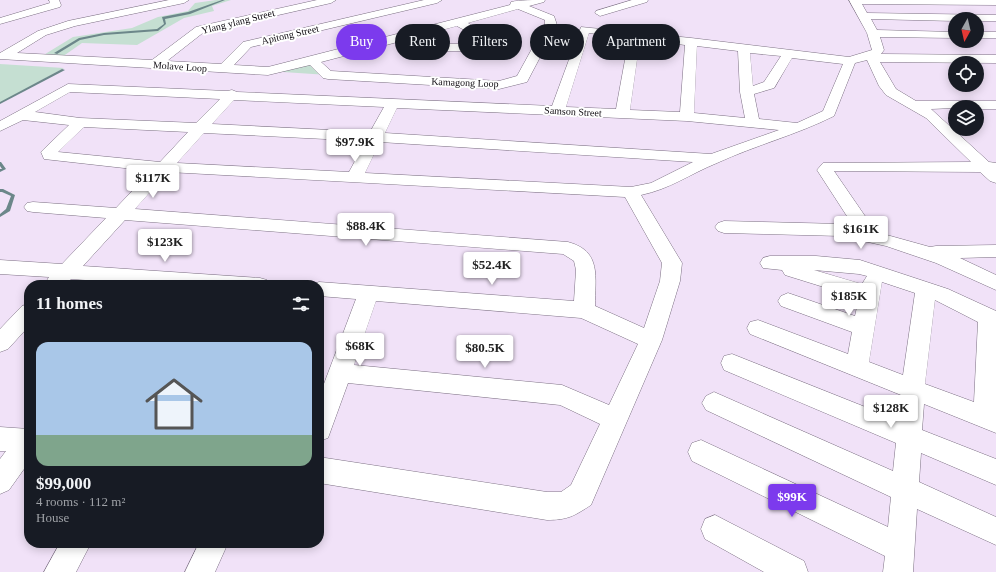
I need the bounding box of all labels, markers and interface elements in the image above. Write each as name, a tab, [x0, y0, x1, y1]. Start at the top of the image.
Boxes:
street label: Ylang ylang Street	[200, 7, 276, 36]
north arrow	[948, 12, 984, 48]
map controls	[948, 12, 984, 136]
street label: Apitong Street	[260, 22, 320, 46]
chip: Buy	[336, 24, 387, 60]
chip: Rent	[395, 24, 450, 60]
chip: Filters	[458, 24, 522, 60]
chip: New	[530, 24, 584, 60]
chip: Apartment	[592, 24, 680, 60]
button: locate	[948, 56, 984, 92]
street label: Molave Loop	[153, 59, 207, 74]
street label: Kamagong Loop	[431, 76, 499, 89]
button: layers	[948, 100, 984, 136]
street label: Samson Street	[544, 105, 602, 119]
pin: $97.9K	[322, 129, 388, 163]
text: $97.9K	[335, 134, 375, 149]
pin: $117K	[125, 165, 181, 199]
text: $117K	[135, 170, 171, 185]
pin: $88.4K	[333, 213, 399, 247]
pin: $161K	[833, 216, 889, 250]
text: $88.4K	[346, 218, 386, 233]
text: $161K	[843, 221, 879, 236]
pin: $123K	[137, 229, 193, 263]
text: $123K	[147, 234, 183, 249]
pin: $52.4K	[459, 252, 525, 286]
text: $52.4K	[472, 257, 512, 272]
pin: $185K	[821, 283, 877, 317]
text: $185K	[831, 288, 867, 303]
icon: filters	[290, 293, 312, 315]
text: 11 homes	[36, 294, 103, 313]
pin: $68K	[336, 333, 384, 367]
pin: $80.5K	[452, 335, 518, 369]
text: $68K	[345, 338, 375, 353]
text: $80.5K	[465, 340, 505, 355]
icon: home	[138, 368, 210, 440]
pin: $128K	[863, 395, 919, 429]
text: $128K	[873, 400, 909, 415]
text: $99,000	[36, 474, 91, 493]
pin: $99K	[768, 484, 816, 518]
text: $99K	[777, 489, 807, 504]
text: 4 rooms · 112 m²	[36, 494, 125, 509]
text: House	[36, 510, 69, 525]

